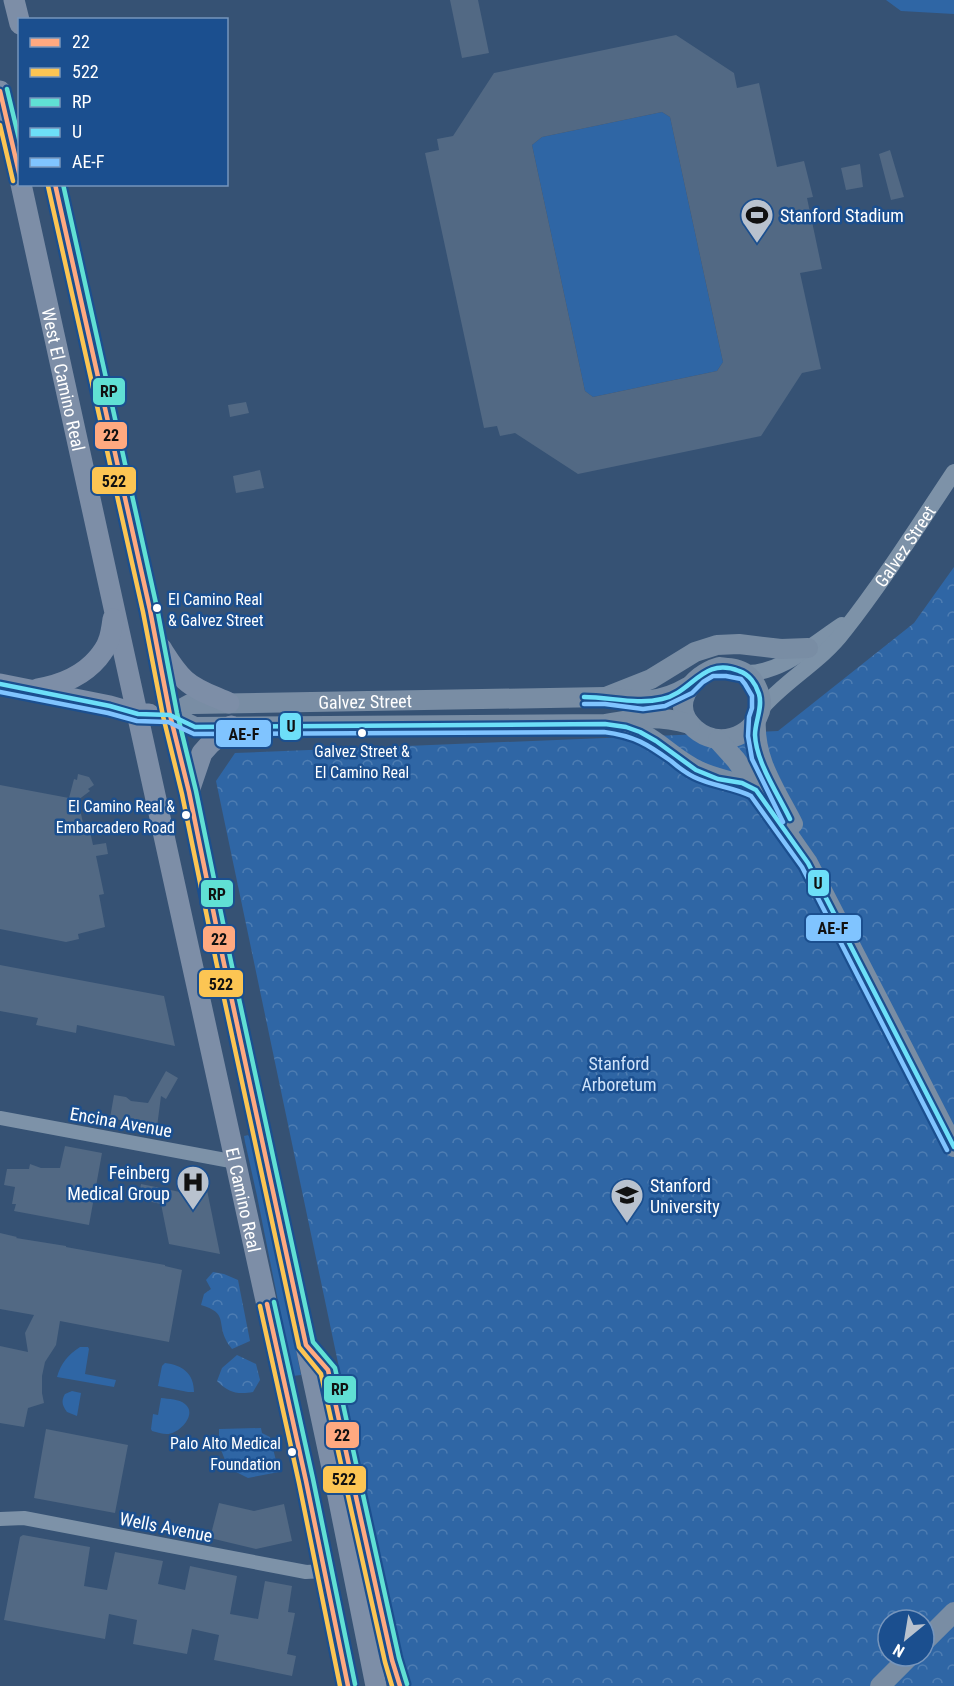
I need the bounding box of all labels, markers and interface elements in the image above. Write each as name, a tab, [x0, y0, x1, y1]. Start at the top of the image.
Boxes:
legend	[18, 18, 228, 186]
text: 22	[72, 31, 90, 52]
text: 522	[72, 61, 99, 82]
text: RP	[72, 91, 92, 112]
text: U	[72, 121, 82, 142]
text: AE-F	[72, 151, 105, 172]
sports icon: Stanford Stadium	[739, 197, 775, 244]
place label: Stanford Stadium	[780, 205, 904, 226]
street label: West El Camino Real	[38, 306, 90, 453]
line badge: RP	[92, 377, 126, 406]
text: RP	[100, 382, 118, 401]
line badge: 22	[94, 421, 128, 450]
text: 22	[103, 426, 119, 445]
line badge: 522	[91, 466, 137, 495]
text: 522	[102, 472, 126, 491]
street label: Galvez Street	[870, 501, 939, 591]
place label: El Camino Real & Galvez Street	[168, 590, 264, 630]
marker: El Camino Real & Galvez Street	[151, 602, 163, 614]
street label: Galvez Street	[318, 690, 412, 712]
line badge: U	[279, 712, 302, 741]
text: U	[286, 717, 296, 736]
line badge: AE-F	[215, 719, 272, 748]
text: AE-F	[229, 725, 260, 744]
marker: Galvez Street & El Camino Real	[356, 727, 368, 739]
place label: Galvez Street & El Camino Real	[314, 742, 410, 782]
place label: El Camino Real & Embarcadero Road	[56, 797, 175, 837]
marker: El Camino Real & Embarcadero Road	[180, 809, 192, 821]
line badge: U	[807, 869, 830, 897]
text: U	[813, 874, 823, 893]
line badge: RP	[200, 879, 234, 908]
text: RP	[208, 885, 226, 904]
line badge: AE-F	[805, 914, 862, 942]
text: AE-F	[818, 919, 849, 938]
line badge: 22	[202, 925, 236, 953]
text: 22	[211, 930, 227, 949]
line badge: 522	[198, 969, 244, 998]
text: 522	[209, 975, 233, 994]
park label: Stanford Arboretum	[581, 1053, 657, 1095]
street label: Encina Avenue	[68, 1103, 174, 1141]
street label: El Camino Real	[222, 1146, 266, 1254]
place label: Feinberg Medical Group	[67, 1162, 170, 1204]
hospital icon: Feinberg Medical Group	[175, 1164, 211, 1211]
place label: Stanford University	[650, 1175, 720, 1217]
school or university icon: Stanford University	[609, 1177, 645, 1224]
line badge: RP	[323, 1375, 357, 1404]
text: RP	[331, 1380, 349, 1399]
line badge: 22	[325, 1421, 360, 1449]
text: 22	[334, 1426, 350, 1445]
place label: Palo Alto Medical Foundation	[170, 1434, 281, 1474]
marker: Palo Alto Medical Foundation	[286, 1446, 298, 1458]
line badge: 522	[322, 1465, 367, 1494]
text: 522	[332, 1470, 356, 1489]
street label: Wells Avenue	[118, 1508, 214, 1546]
north arrow	[876, 1608, 936, 1668]
text: N	[890, 1640, 908, 1661]

